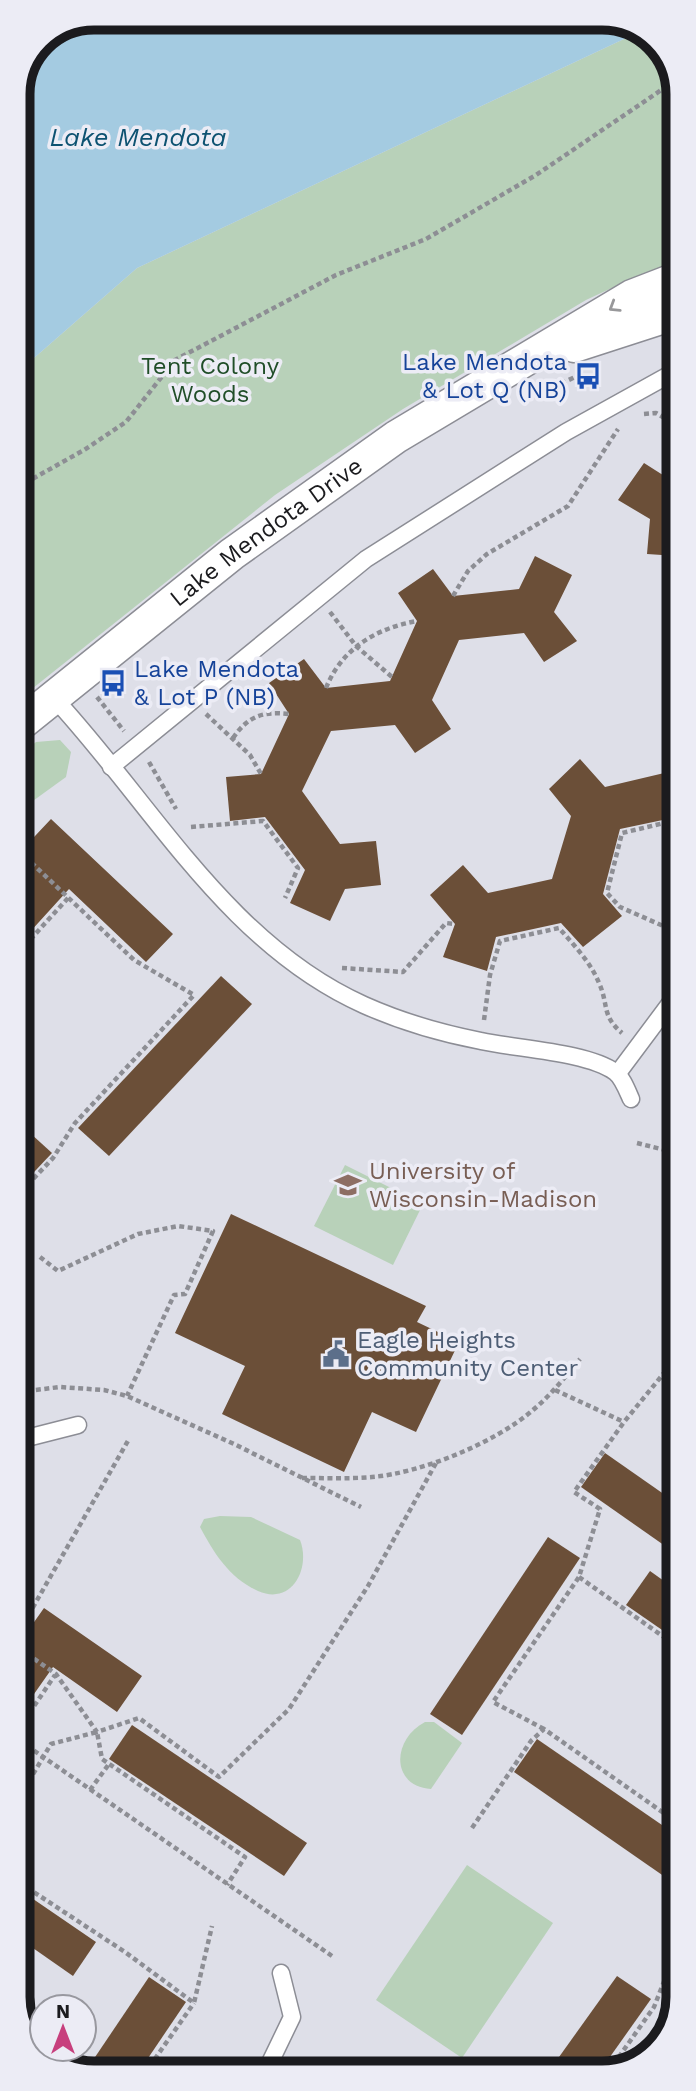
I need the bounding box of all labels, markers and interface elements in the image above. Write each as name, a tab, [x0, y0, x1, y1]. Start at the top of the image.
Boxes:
water label: Lake Mendota	[49, 122, 227, 152]
one-way arrow	[609, 299, 622, 312]
place label: Lake Mendota & Lot Q (NB)	[402, 348, 567, 404]
park label: Tent Colony Woods	[141, 352, 280, 408]
bus stop icon: Lake Mendota & Lot Q (NB)	[573, 361, 603, 391]
street label: Lake Mendota Drive	[164, 452, 368, 612]
place label: Lake Mendota & Lot P (NB)	[134, 655, 299, 711]
bus stop icon: Lake Mendota & Lot P (NB)	[98, 668, 128, 698]
place label: University of Wisconsin-Madison	[369, 1157, 597, 1213]
school or university icon: University of Wisconsin-Madison	[333, 1170, 363, 1200]
place label: Eagle Heights Community Center	[357, 1326, 579, 1382]
public building icon: Eagle Heights Community Center	[321, 1339, 351, 1369]
north arrow	[28, 1993, 98, 2063]
text: N	[56, 2000, 70, 2023]

